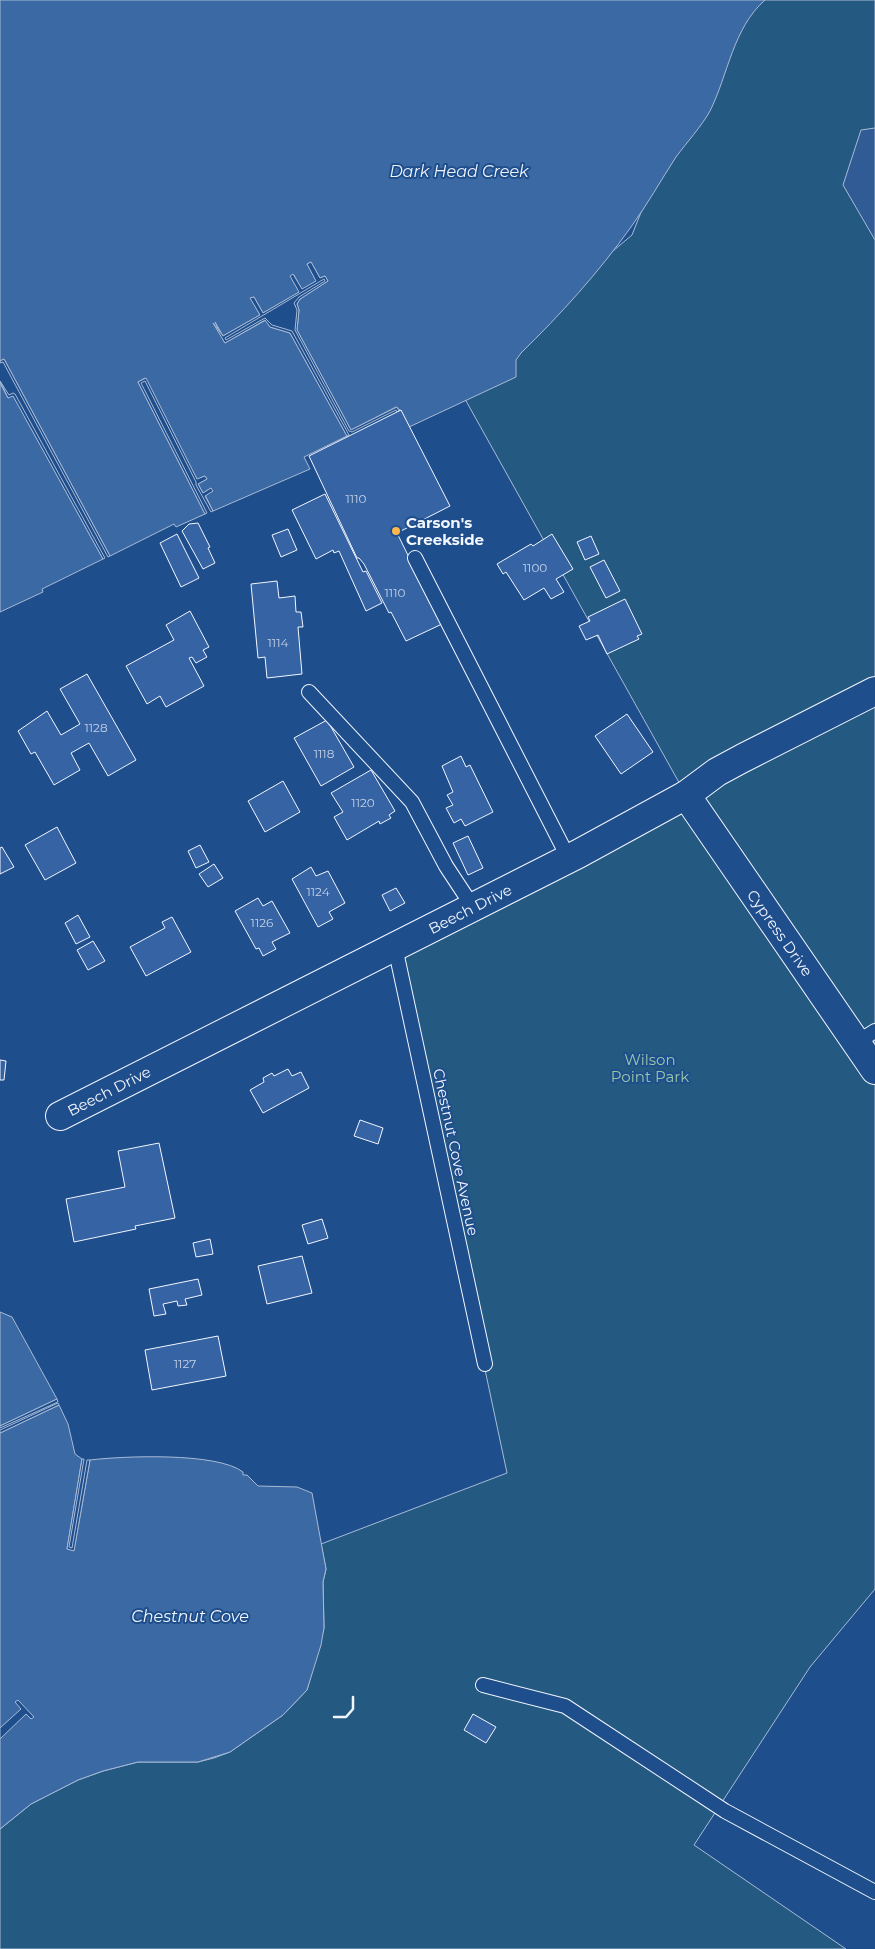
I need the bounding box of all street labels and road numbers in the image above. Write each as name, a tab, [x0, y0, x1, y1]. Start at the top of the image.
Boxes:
street label: Beech Drive	[425, 880, 515, 938]
street label: Cypress Drive	[743, 886, 817, 980]
street label: Beech Drive	[64, 1062, 154, 1120]
street label: Chestnut Cove Avenue	[429, 1067, 483, 1237]

